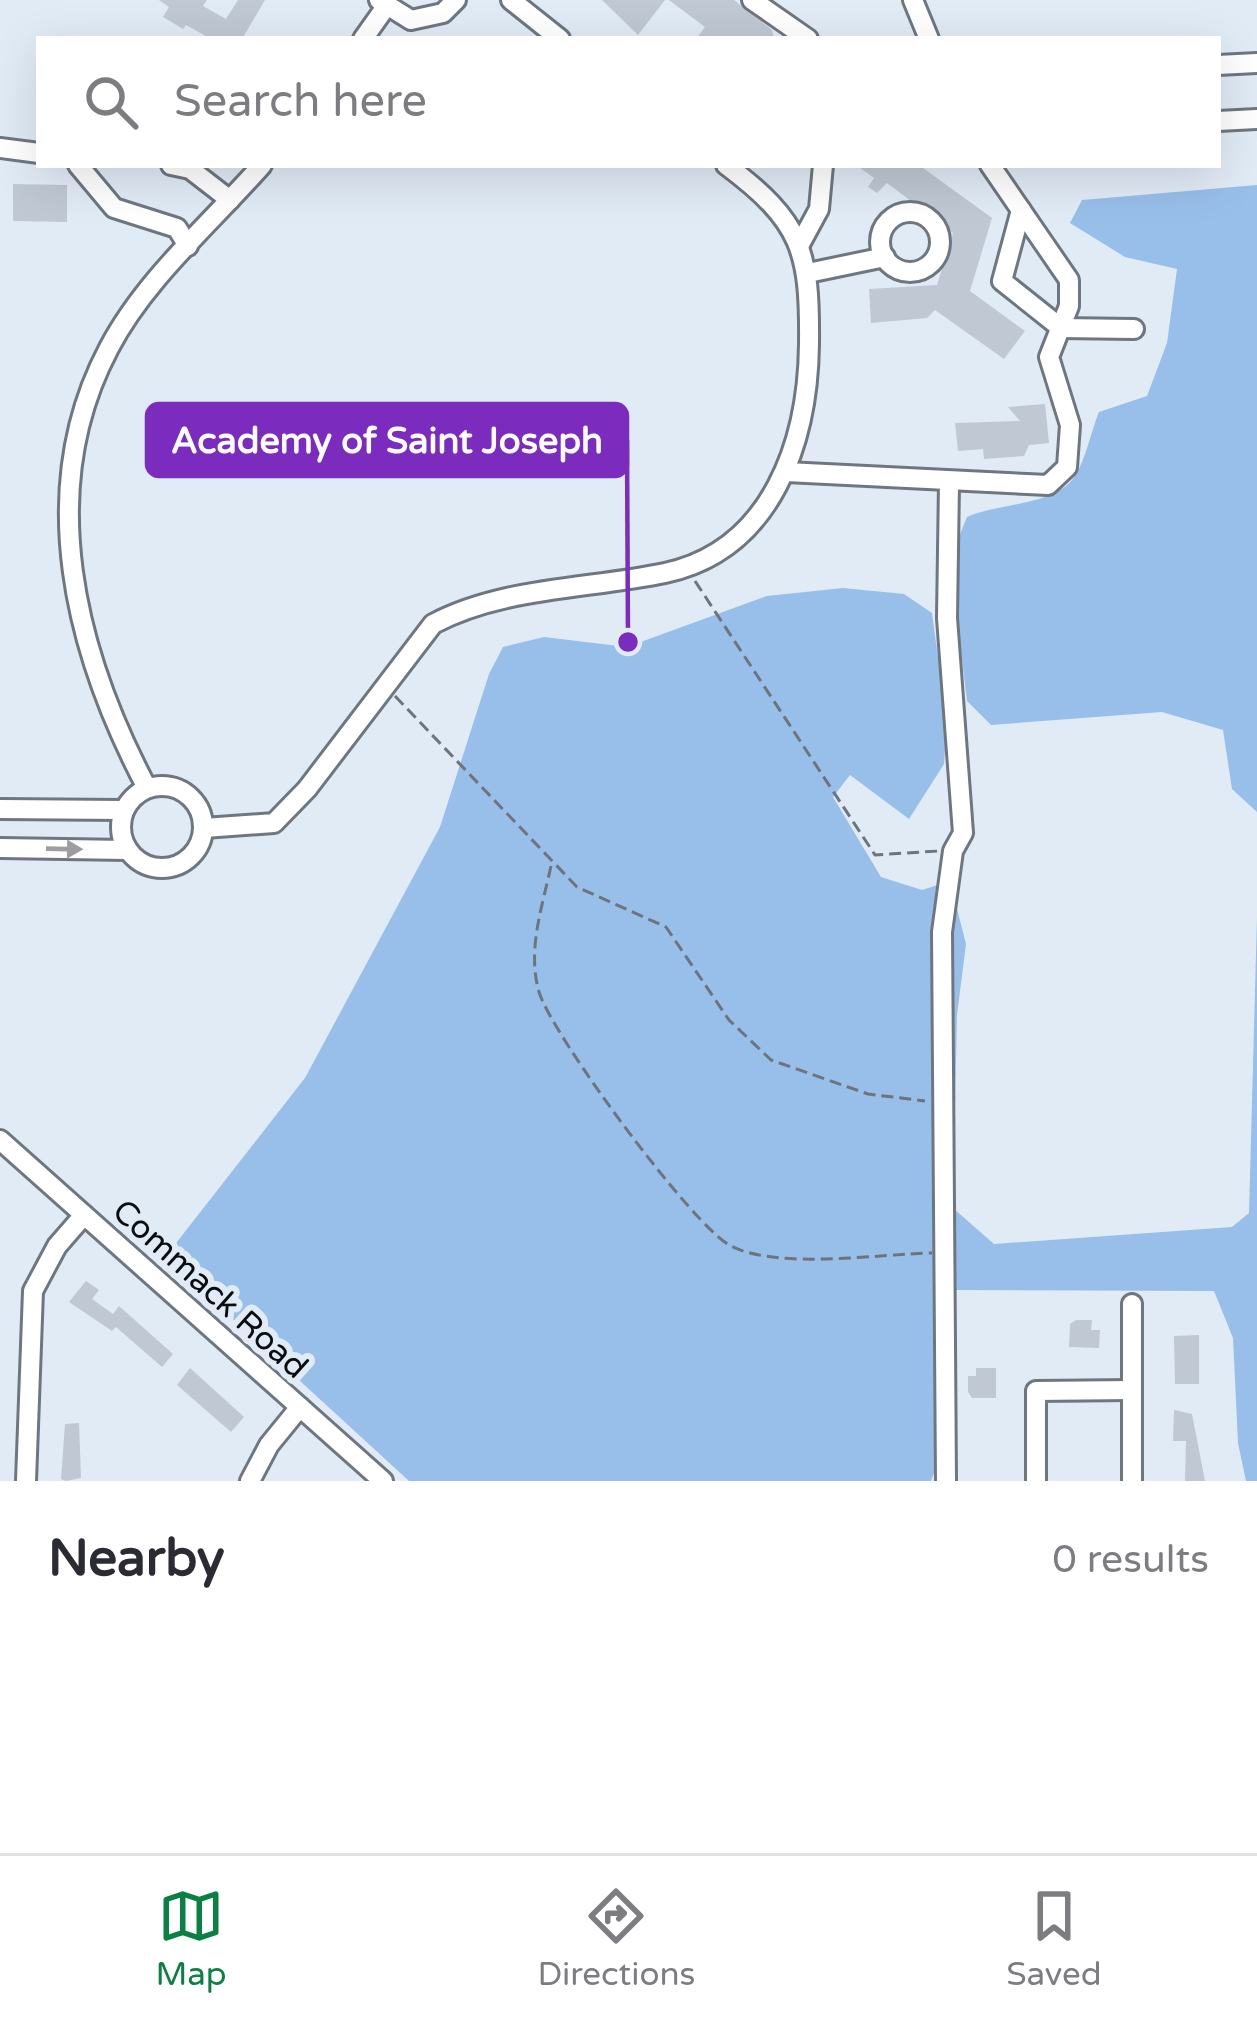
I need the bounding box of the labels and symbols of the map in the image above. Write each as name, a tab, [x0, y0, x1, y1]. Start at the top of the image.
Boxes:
callout: Academy of Saint Joseph	[147, 404, 627, 476]
text: Academy of Saint Joseph	[171, 420, 603, 463]
one-way arrow	[46, 839, 84, 859]
street label: Commack Road	[105, 1191, 315, 1387]

